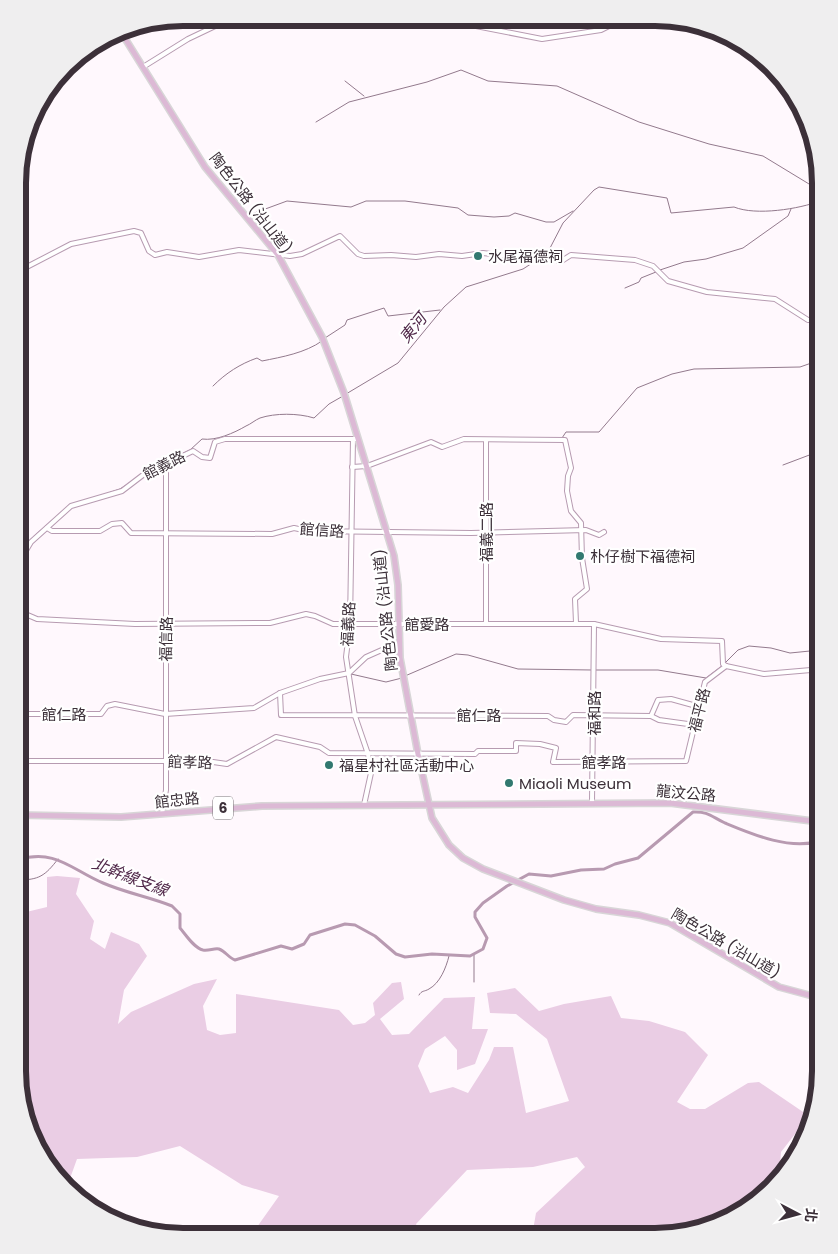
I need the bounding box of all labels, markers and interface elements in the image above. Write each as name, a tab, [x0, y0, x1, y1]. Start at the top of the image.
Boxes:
street label: 陶色公路 (沿山道)	[205, 148, 297, 258]
place label: 水尾福德祠	[488, 246, 563, 267]
marker: 水尾福德祠	[472, 250, 484, 262]
water label: 東河	[394, 306, 434, 348]
street label: 館義路	[139, 445, 189, 485]
street label: 福義二路	[476, 502, 497, 562]
street label: 館信路	[299, 518, 345, 542]
place label: 朴仔樹下福德祠	[590, 546, 695, 567]
street label: 陶色公路 (沿山道)	[368, 548, 402, 672]
marker: 朴仔樹下福德祠	[574, 550, 586, 562]
street label: 福義路	[336, 601, 360, 647]
street label: 館愛路	[404, 614, 450, 635]
street label: 福信路	[155, 616, 177, 662]
street label: 福平路	[683, 686, 715, 734]
street label: 福和路	[584, 690, 605, 736]
street label: 館仁路	[41, 704, 87, 725]
street label: 館仁路	[456, 705, 502, 726]
street label: 館孝路	[167, 751, 213, 773]
street label: 館孝路	[581, 752, 627, 773]
place label: 福星村社區活動中心	[339, 755, 474, 776]
marker: 福星村社區活動中心	[323, 759, 335, 771]
place label: Miaoli Museum	[519, 773, 631, 794]
marker: Miaoli Museum	[503, 777, 515, 789]
street label: 龍汶公路	[655, 780, 717, 806]
street label: 館忠路	[154, 787, 200, 813]
road number: 6	[213, 796, 233, 820]
water label: 北幹線支線	[89, 852, 173, 903]
street label: 陶色公路 (沿山道)	[668, 903, 784, 983]
north arrow	[773, 1189, 823, 1239]
text: 北	[800, 1207, 822, 1223]

